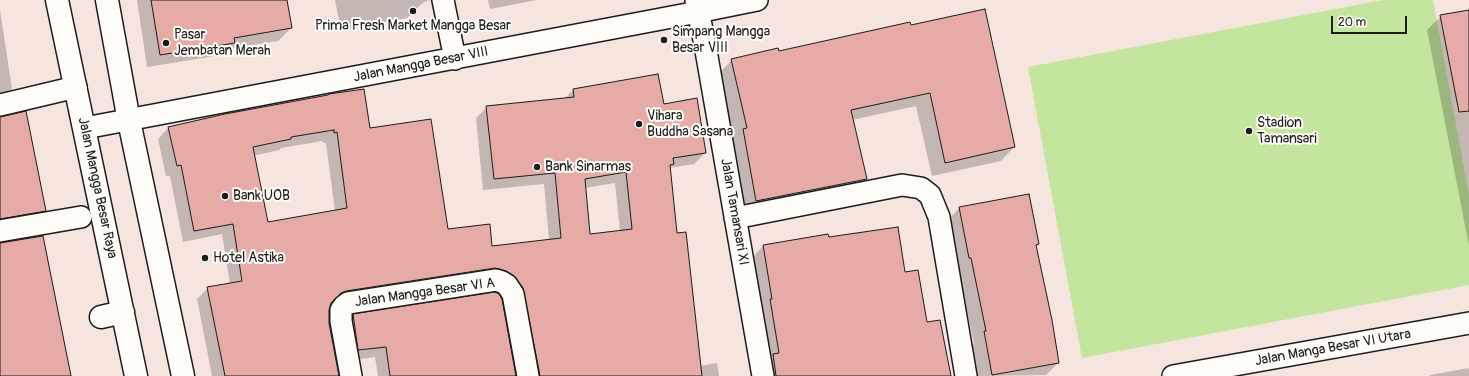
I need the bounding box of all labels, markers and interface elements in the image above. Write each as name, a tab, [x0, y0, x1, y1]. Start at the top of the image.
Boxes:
marker: Prima Fresh Market Mangga Besar	[408, 6, 418, 16]
scale bar	[1333, 8, 1409, 34]
text: 20 m	[1338, 15, 1366, 30]
place label: Prima Fresh Market Mangga Besar	[315, 18, 511, 34]
place label: Simpang Mangga Besar VIII	[672, 24, 770, 56]
place label: Pasar Jembatan Merah	[174, 27, 271, 60]
marker: Simpang Mangga Besar VIII	[659, 35, 669, 45]
marker: Pasar Jembatan Merah	[161, 38, 171, 48]
street label: Jalan Mangga Besar VIII	[352, 44, 490, 86]
place label: Vihara Buddha Sasana	[647, 108, 733, 140]
place label: Stadion Tamansari	[1257, 115, 1317, 148]
street label: Jalan Mangga Besar Raya	[74, 116, 120, 260]
marker: Vihara Buddha Sasana	[634, 119, 644, 129]
marker: Stadion Tamansari	[1244, 126, 1254, 136]
street label: Jalan Tamansari XI	[716, 157, 752, 267]
place label: Bank Sinarmas	[545, 159, 631, 175]
marker: Bank Sinarmas	[532, 162, 542, 172]
place label: Bank UOB	[233, 188, 290, 204]
marker: Bank UOB	[220, 191, 230, 201]
place label: Hotel Astika	[213, 250, 284, 266]
marker: Hotel Astika	[200, 253, 210, 263]
street label: Jalan Mangga Besar VI A	[354, 275, 496, 311]
street label: Jalan Manga Besar VI Utara	[1254, 326, 1412, 370]

